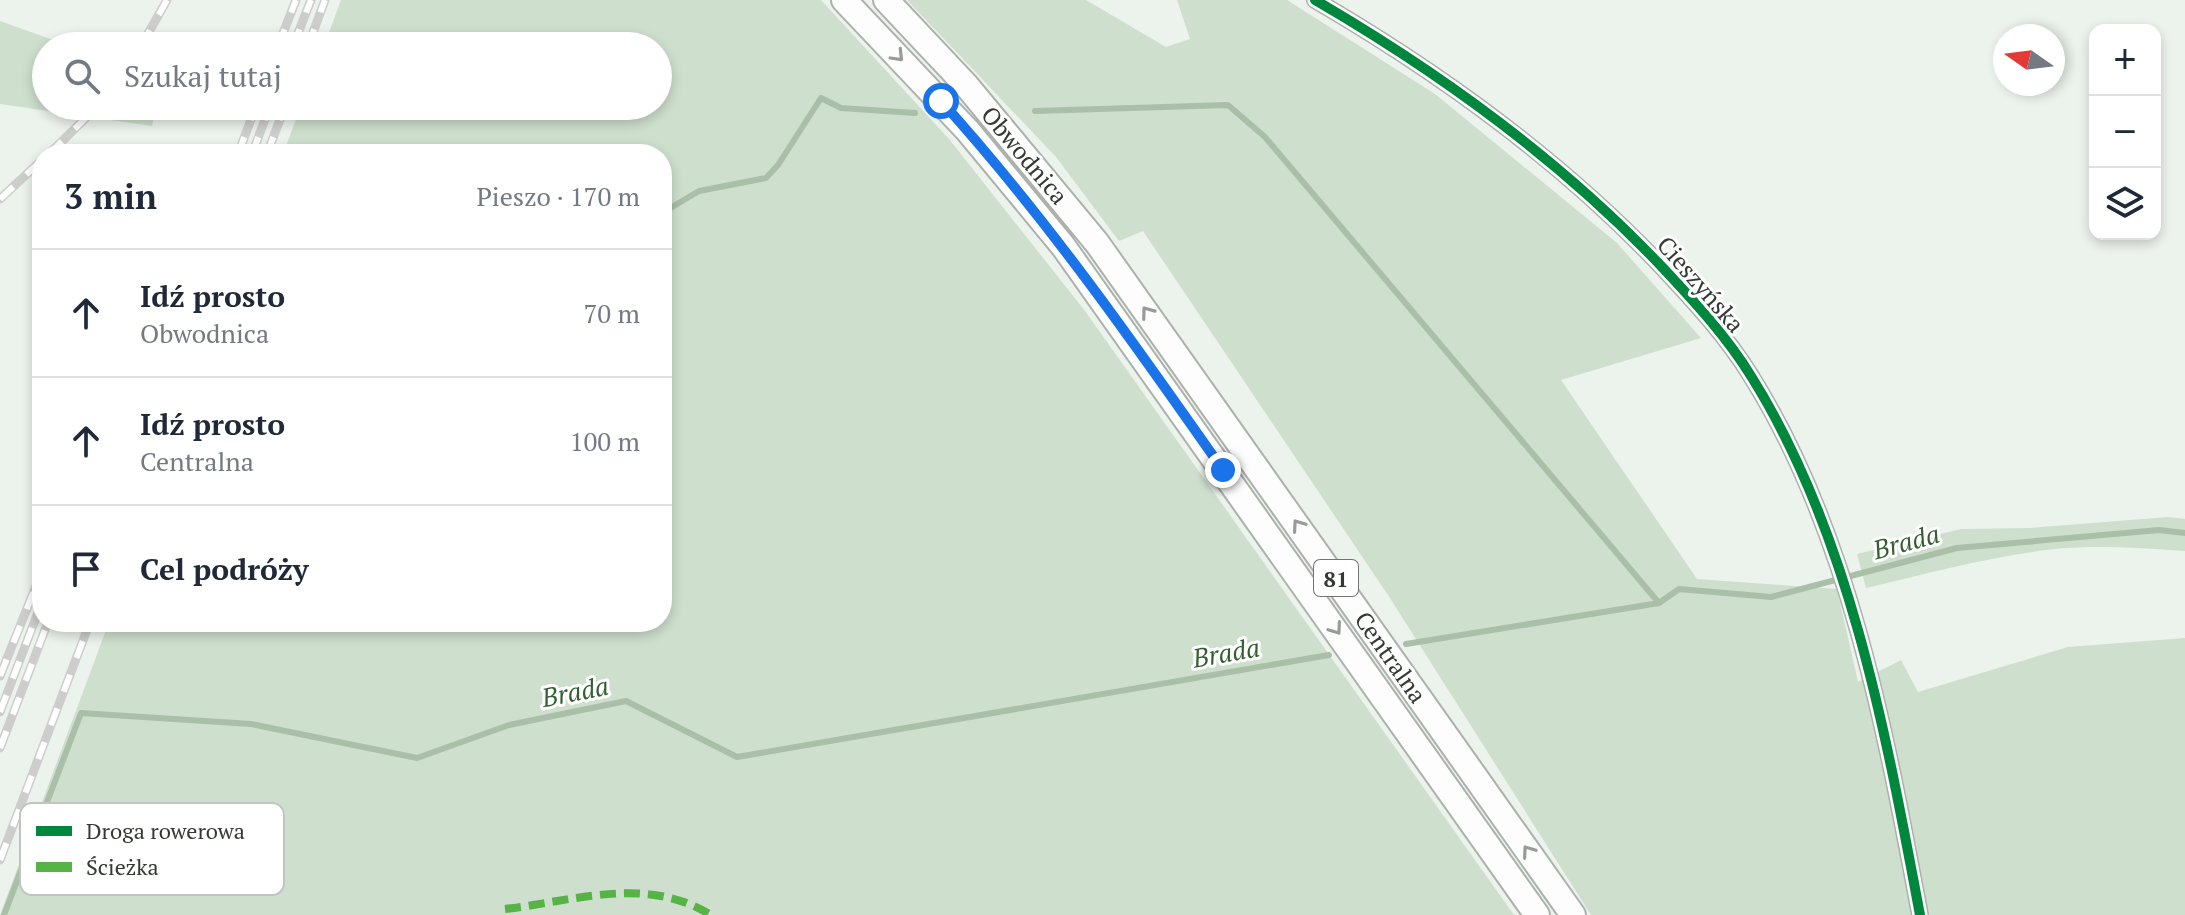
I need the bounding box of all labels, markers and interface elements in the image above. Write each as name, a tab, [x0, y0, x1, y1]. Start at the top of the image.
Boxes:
north arrow	[1993, 24, 2065, 96]
map controls	[2089, 24, 2161, 240]
button: +	[2089, 24, 2161, 96]
search box	[32, 32, 672, 120]
one-way arrow	[889, 47, 904, 61]
icon: search	[60, 54, 104, 98]
text: Szukaj tutaj	[124, 56, 282, 96]
route start	[923, 83, 959, 119]
button: −	[2089, 96, 2161, 168]
street label: Obwodnica	[974, 99, 1076, 211]
button: layers	[2089, 168, 2161, 240]
text: 3 min	[64, 174, 157, 219]
text: Pieszo · 170 m	[476, 179, 640, 213]
street label: Cieszyńska	[1650, 229, 1752, 339]
text: Idź prosto	[140, 276, 285, 316]
icon: ahead	[64, 291, 108, 335]
text: 70 m	[584, 296, 640, 330]
one-way arrow	[1142, 307, 1157, 321]
text: Obwodnica	[140, 316, 269, 350]
text: Idź prosto	[140, 404, 285, 444]
icon: ahead	[64, 419, 108, 463]
text: 100 m	[570, 424, 640, 458]
text: Centralna	[140, 444, 254, 478]
route end	[1205, 452, 1241, 488]
water label: Brada	[1868, 516, 1943, 566]
one-way arrow	[1293, 519, 1308, 533]
icon: arrive	[64, 547, 108, 591]
text: Cel podróży	[140, 549, 309, 589]
road number: 81	[1314, 560, 1358, 596]
street label: Centralna	[1348, 605, 1434, 709]
one-way arrow	[1326, 620, 1340, 635]
water label: Brada	[1189, 629, 1262, 675]
water label: Brada	[538, 668, 611, 714]
legend	[20, 803, 284, 895]
text: Droga rowerowa	[86, 816, 245, 845]
one-way arrow	[1523, 846, 1538, 860]
text: Ścieżka	[86, 852, 159, 881]

